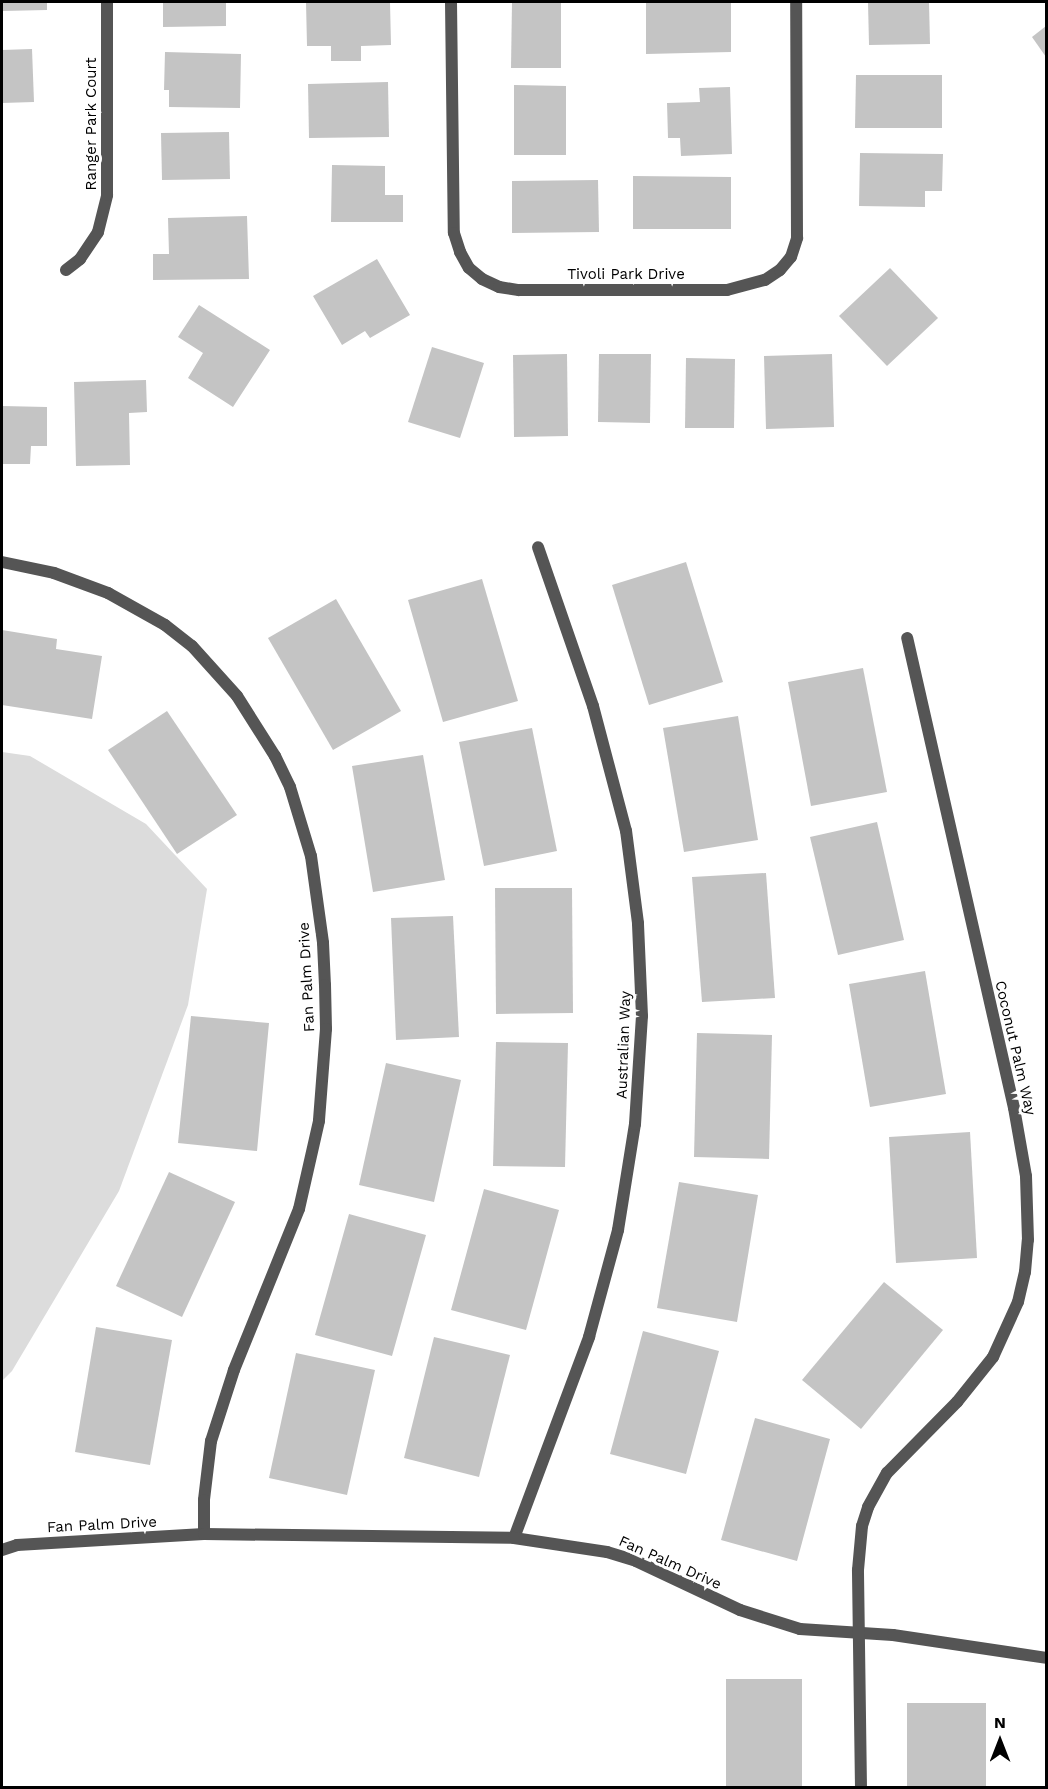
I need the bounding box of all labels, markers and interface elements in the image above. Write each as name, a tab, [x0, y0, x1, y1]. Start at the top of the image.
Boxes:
street label: Ranger Park Court	[83, 57, 101, 191]
street label: Tivoli Park Drive	[567, 266, 685, 284]
street label: Fan Palm Drive	[295, 921, 319, 1033]
street label: Coconut Palm Way	[991, 979, 1039, 1117]
street label: Australian Way	[613, 990, 635, 1100]
street label: Fan Palm Drive	[46, 1513, 158, 1537]
street label: Fan Palm Drive	[616, 1532, 724, 1594]
north arrow	[970, 1711, 1030, 1771]
text: N	[994, 1713, 1006, 1732]

